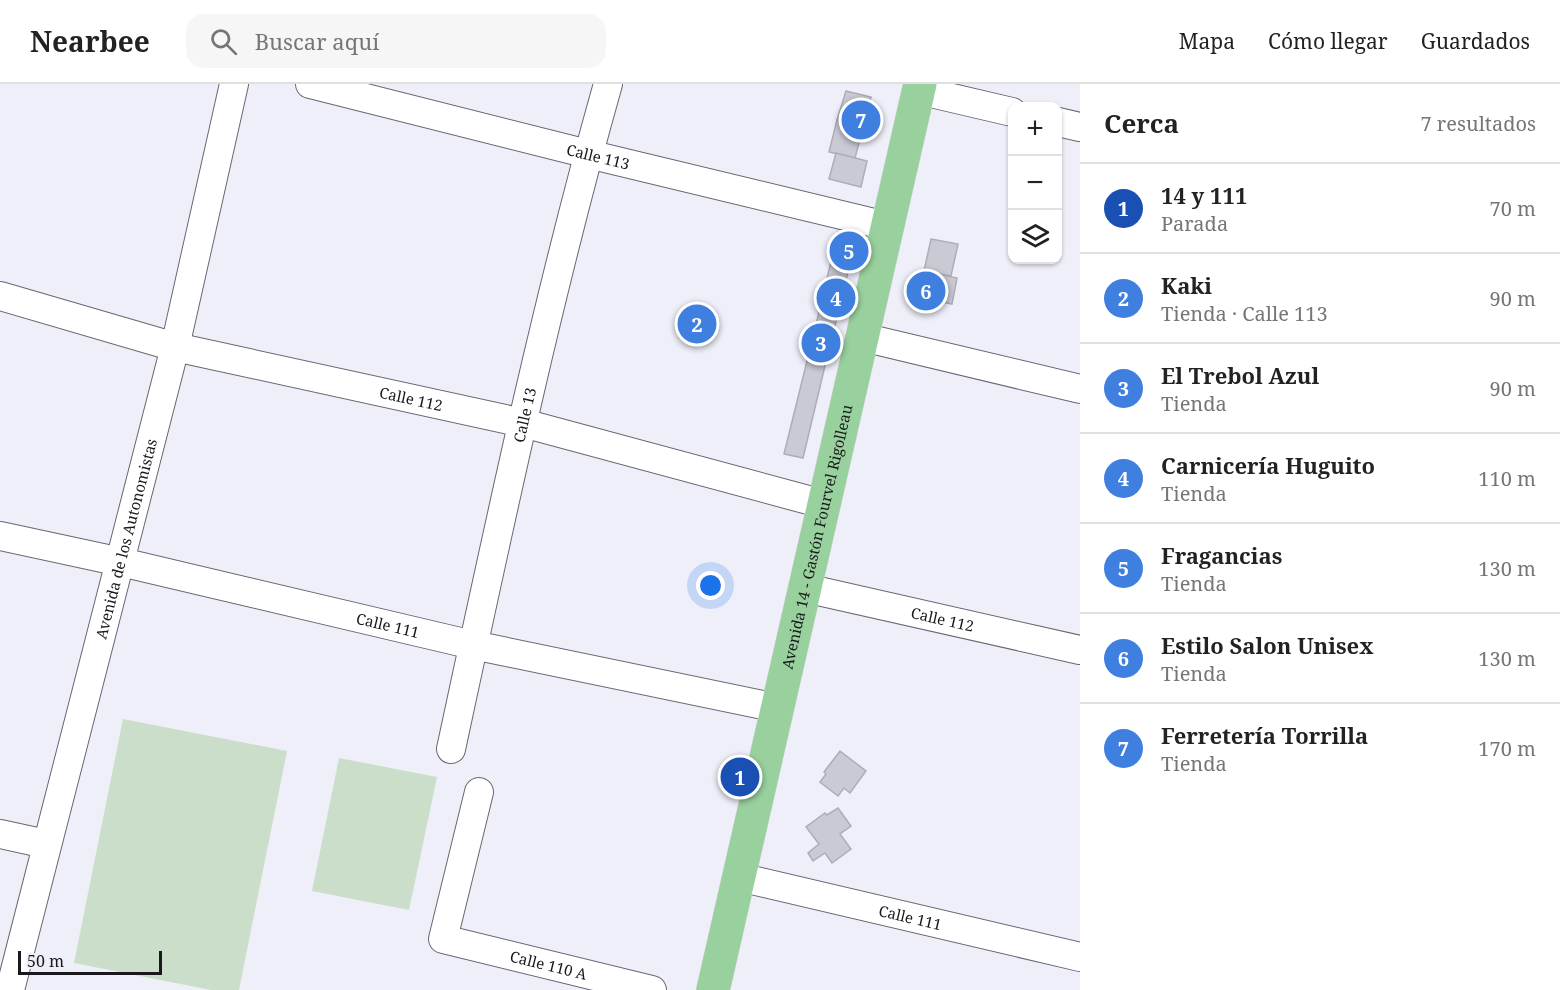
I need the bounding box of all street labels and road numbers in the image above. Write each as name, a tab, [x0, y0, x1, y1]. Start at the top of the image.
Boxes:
street label: Calle 113	[564, 139, 632, 174]
street label: Calle 112	[378, 382, 445, 415]
street label: Calle 13	[508, 386, 540, 444]
street label: Avenida 14 - Gastón Fourvel Rigolleau	[777, 402, 857, 671]
street label: Avenida de los Autonomistas	[91, 436, 161, 641]
street label: Calle 112	[909, 602, 976, 636]
street label: Calle 111	[354, 608, 421, 642]
street label: Calle 111	[877, 900, 944, 934]
street label: Calle 110 A	[508, 946, 590, 984]

